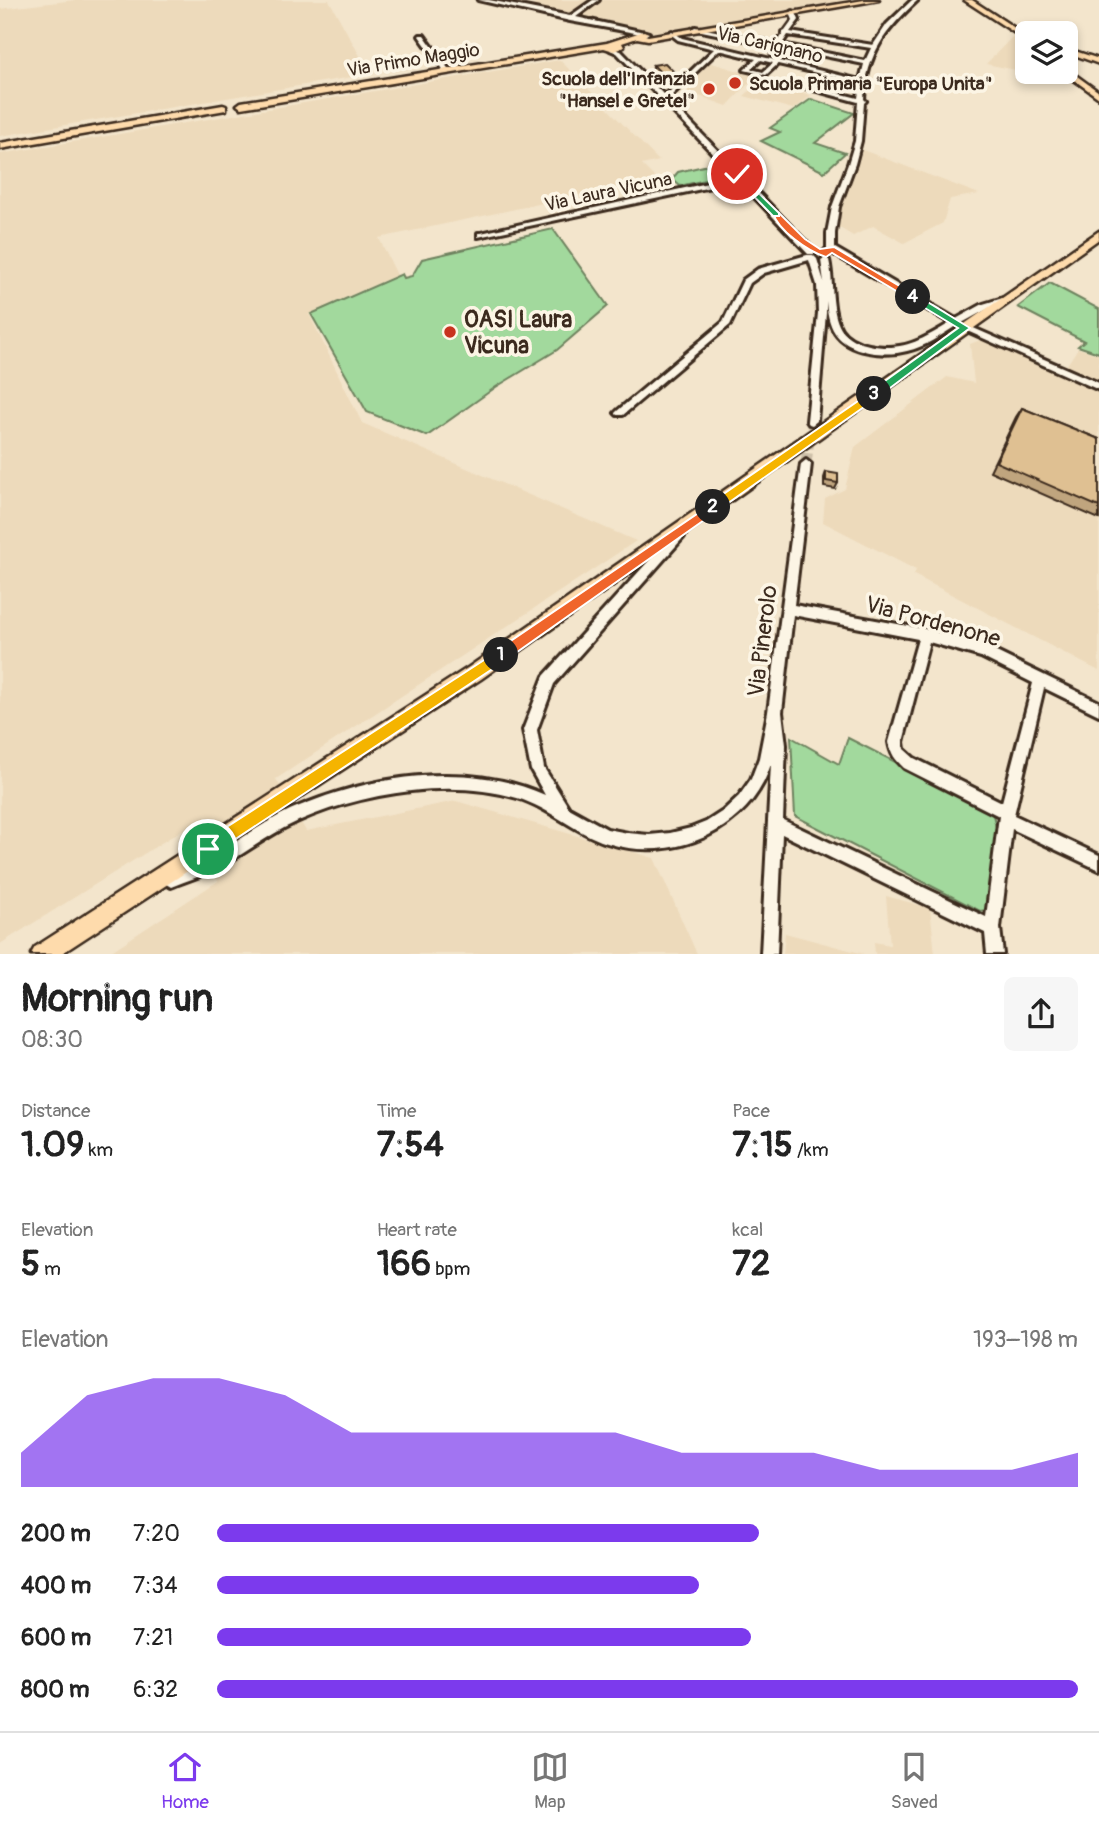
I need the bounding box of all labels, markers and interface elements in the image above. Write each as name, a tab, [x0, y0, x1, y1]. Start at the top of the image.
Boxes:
street label: Via Carignano	[714, 21, 825, 69]
map controls	[1015, 21, 1078, 84]
button: layers	[1015, 21, 1078, 84]
street label: Via Primo Maggio	[345, 38, 481, 82]
place label: Scuola dell'Infanzia "Hansel e Gretel"	[541, 67, 695, 113]
place label: Scuola Primaria "Europa Unita"	[749, 72, 992, 96]
marker: Scuola Primaria "Europa Unita"	[727, 75, 743, 91]
marker: Scuola dell'Infanzia "Hansel e Gretel"	[701, 81, 717, 97]
pin	[707, 144, 767, 204]
icon: check	[718, 155, 756, 193]
street label: Via Laura Vicuna	[542, 167, 674, 217]
pin: 4	[895, 280, 930, 314]
text: 4	[907, 284, 918, 308]
place label: OASI Laura Vicuna	[464, 305, 572, 360]
marker: OASI Laura Vicuna	[442, 324, 458, 340]
pin: 3	[856, 376, 892, 412]
text: 3	[868, 381, 879, 405]
pin: 2	[696, 490, 730, 524]
text: 2	[707, 494, 718, 518]
street label: Via Pinerolo	[741, 584, 784, 699]
street label: Via Pordenone	[862, 590, 1004, 654]
pin: 1	[484, 638, 518, 672]
text: 1	[497, 642, 504, 666]
pin	[178, 819, 238, 879]
icon: arrive	[189, 830, 227, 868]
text: Morning run	[21, 975, 213, 1023]
button: share	[1004, 977, 1078, 1051]
text: 08:30	[21, 1025, 83, 1054]
text: Distance	[21, 1099, 90, 1123]
text: Time	[377, 1099, 416, 1123]
text: Pace	[732, 1099, 770, 1123]
text: 1.09	[21, 1123, 84, 1167]
text: 7:54	[377, 1123, 444, 1167]
text: 7:15	[732, 1123, 793, 1167]
text: km	[84, 1138, 113, 1162]
text: /km	[793, 1138, 829, 1162]
text: Elevation	[21, 1218, 93, 1242]
text: Heart rate	[377, 1218, 457, 1242]
text: kcal	[732, 1218, 763, 1242]
text: 5	[21, 1242, 40, 1286]
text: 166	[377, 1242, 431, 1286]
text: 72	[732, 1242, 770, 1286]
text: m	[40, 1257, 61, 1281]
text: bpm	[431, 1257, 470, 1281]
text: Elevation	[21, 1325, 109, 1354]
text: 193–198 m	[973, 1325, 1078, 1354]
text: 200 m	[21, 1519, 91, 1548]
text: 7:20	[133, 1519, 180, 1548]
text: 400 m	[21, 1571, 91, 1600]
text: 7:34	[133, 1571, 177, 1600]
text: 600 m	[21, 1623, 91, 1652]
text: 7:21	[133, 1623, 173, 1652]
text: 800 m	[21, 1675, 89, 1704]
text: 6:32	[133, 1675, 178, 1704]
tab: Home	[161, 1748, 209, 1814]
tab: Map	[531, 1748, 569, 1814]
tab: Saved	[891, 1748, 938, 1814]

